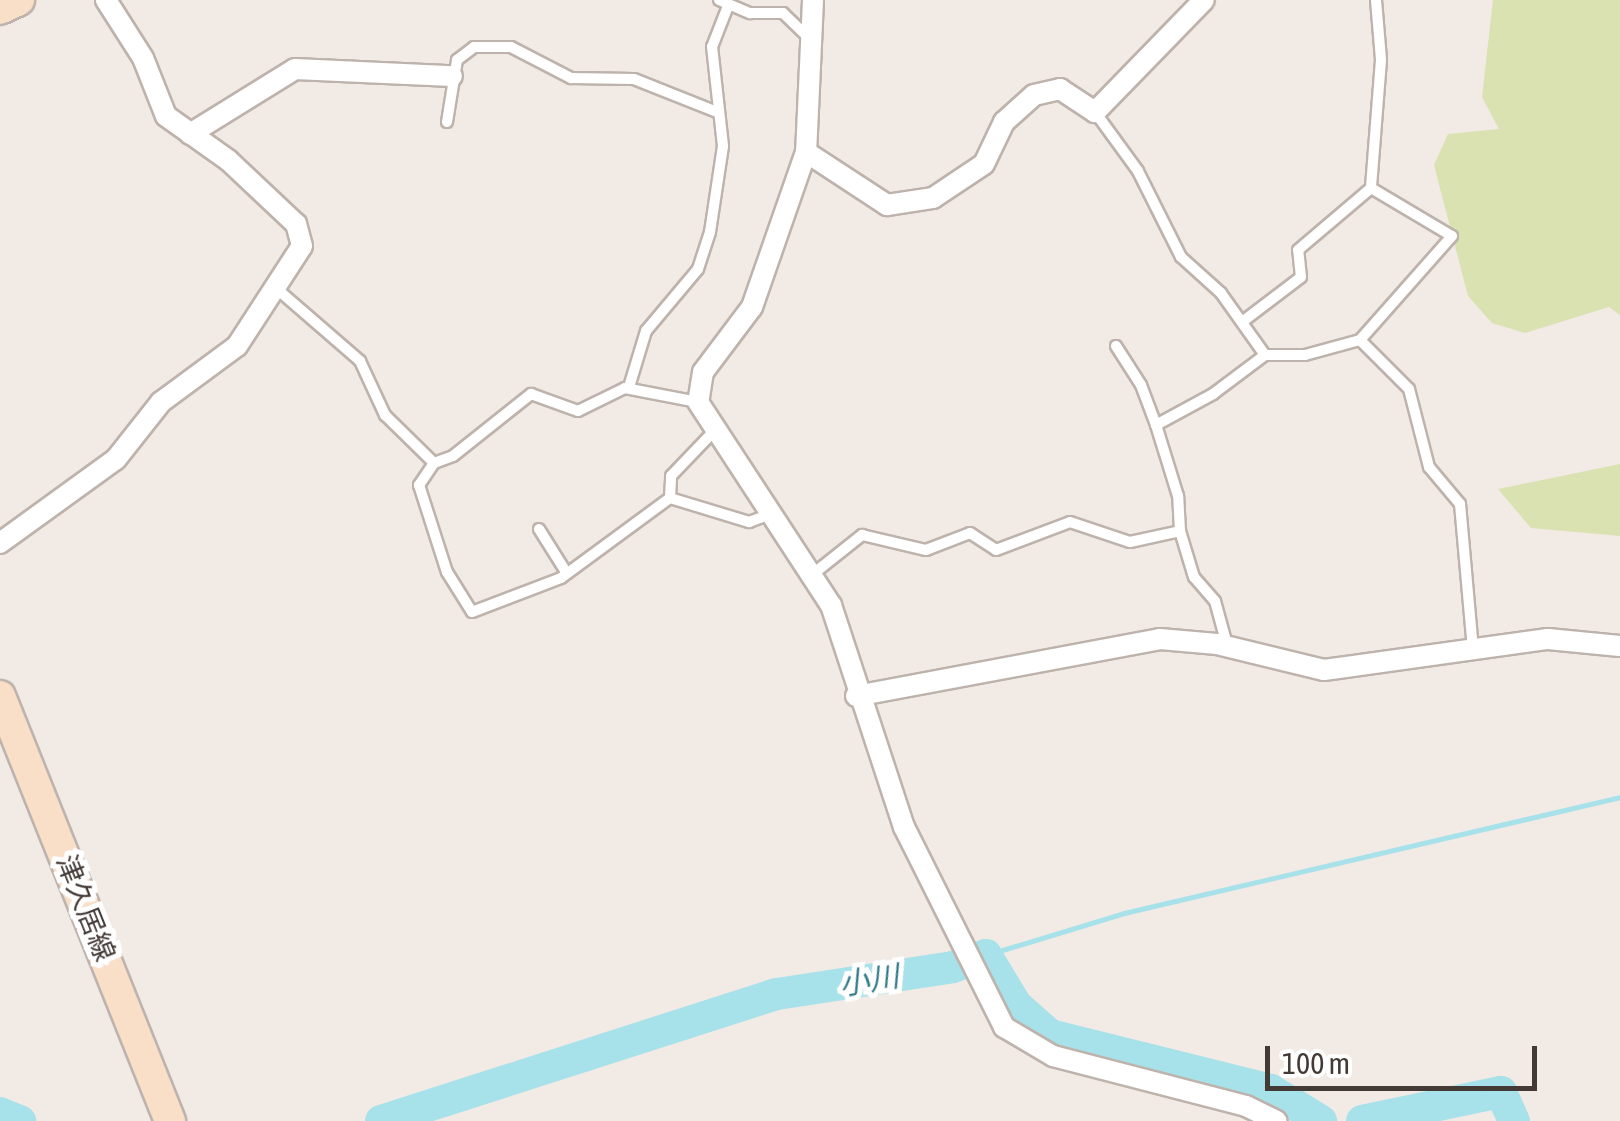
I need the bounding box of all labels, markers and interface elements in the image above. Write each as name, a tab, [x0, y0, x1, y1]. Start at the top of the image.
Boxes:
street label: 津久居線	[49, 850, 123, 966]
water label: 小川	[837, 958, 901, 1002]
scale bar	[1270, 1026, 1542, 1088]
text: 100 m	[1282, 1046, 1350, 1080]

